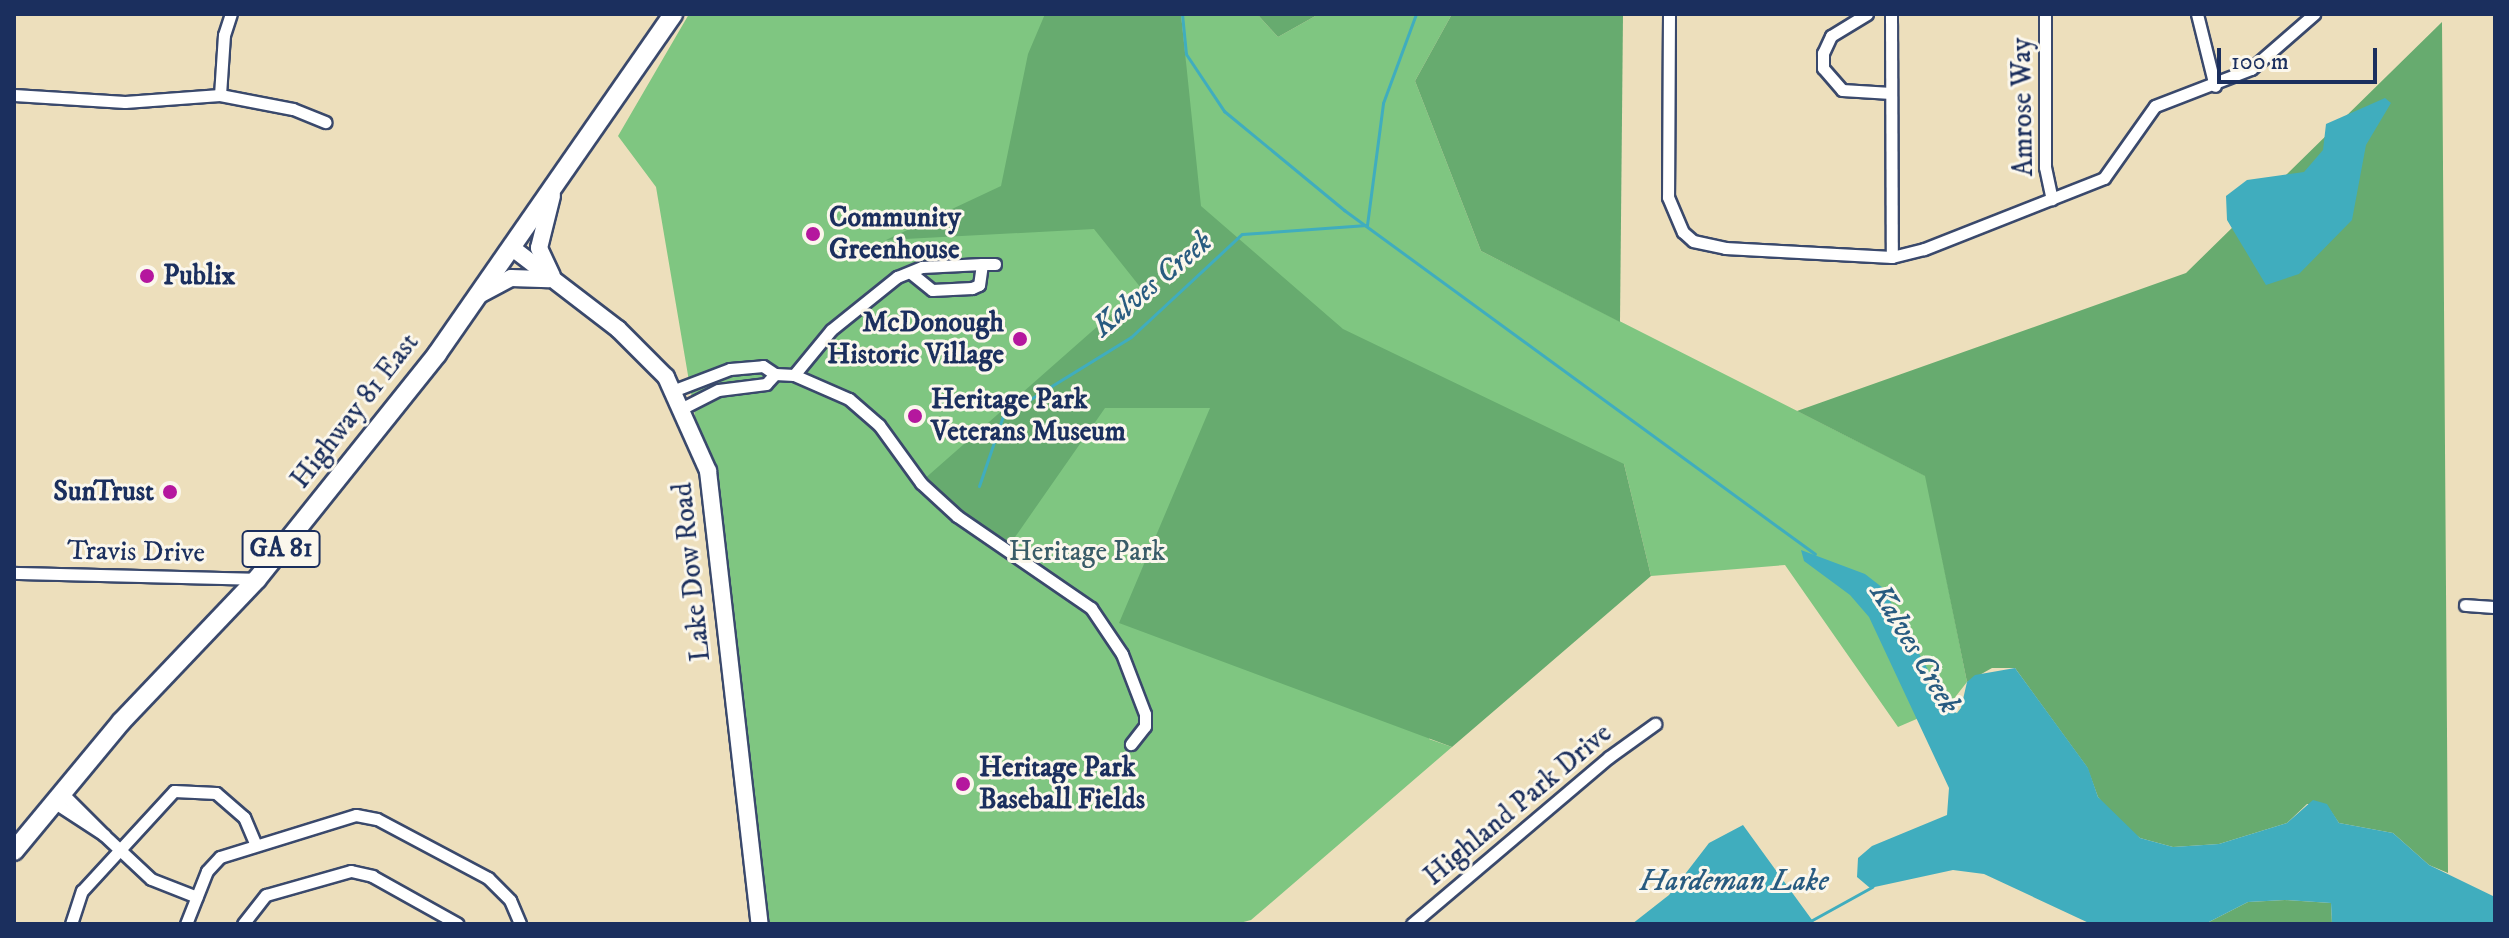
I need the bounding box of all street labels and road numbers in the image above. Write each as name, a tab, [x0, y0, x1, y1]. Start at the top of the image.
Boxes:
street label: Amrose Way	[2005, 37, 2041, 177]
street label: Highway 81 East	[284, 327, 426, 495]
street label: Lake Dow Road	[666, 481, 718, 663]
road number: GA 81	[241, 527, 321, 571]
street label: Travis Drive	[67, 534, 205, 570]
street label: Highland Park Drive	[1417, 717, 1619, 893]

